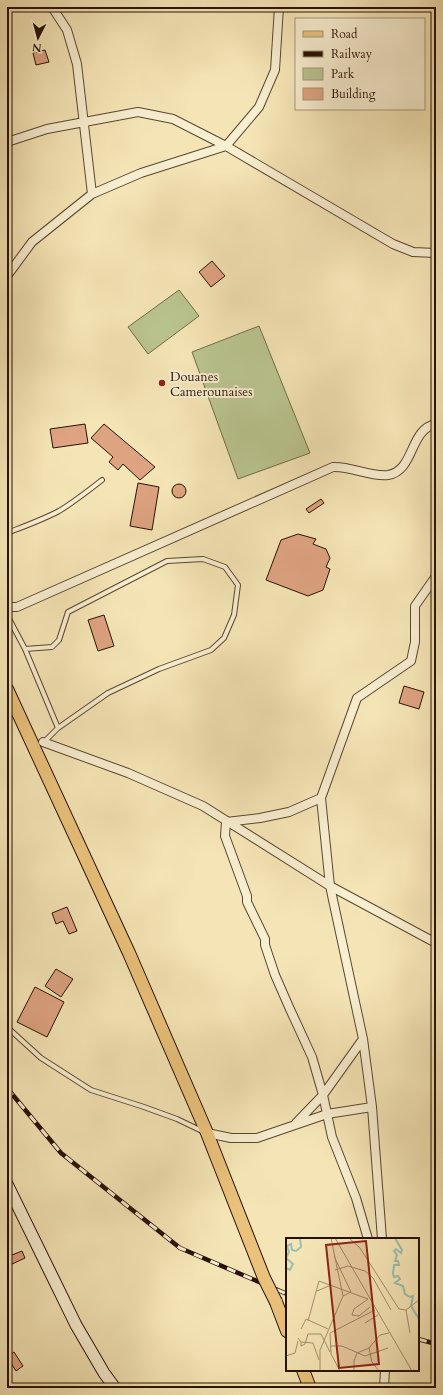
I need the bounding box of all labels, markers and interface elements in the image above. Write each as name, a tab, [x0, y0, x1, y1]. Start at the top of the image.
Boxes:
north arrow	[18, 18, 58, 58]
legend	[295, 18, 425, 110]
text: Road	[331, 26, 358, 42]
text: N	[31, 39, 43, 55]
text: Railway	[331, 46, 373, 62]
text: Park	[331, 66, 355, 82]
text: Building	[331, 86, 376, 102]
place label: Douanes Camerounaises	[170, 368, 253, 401]
marker: Douanes Camerounaises	[157, 378, 167, 388]
inset map	[286, 1238, 419, 1371]

